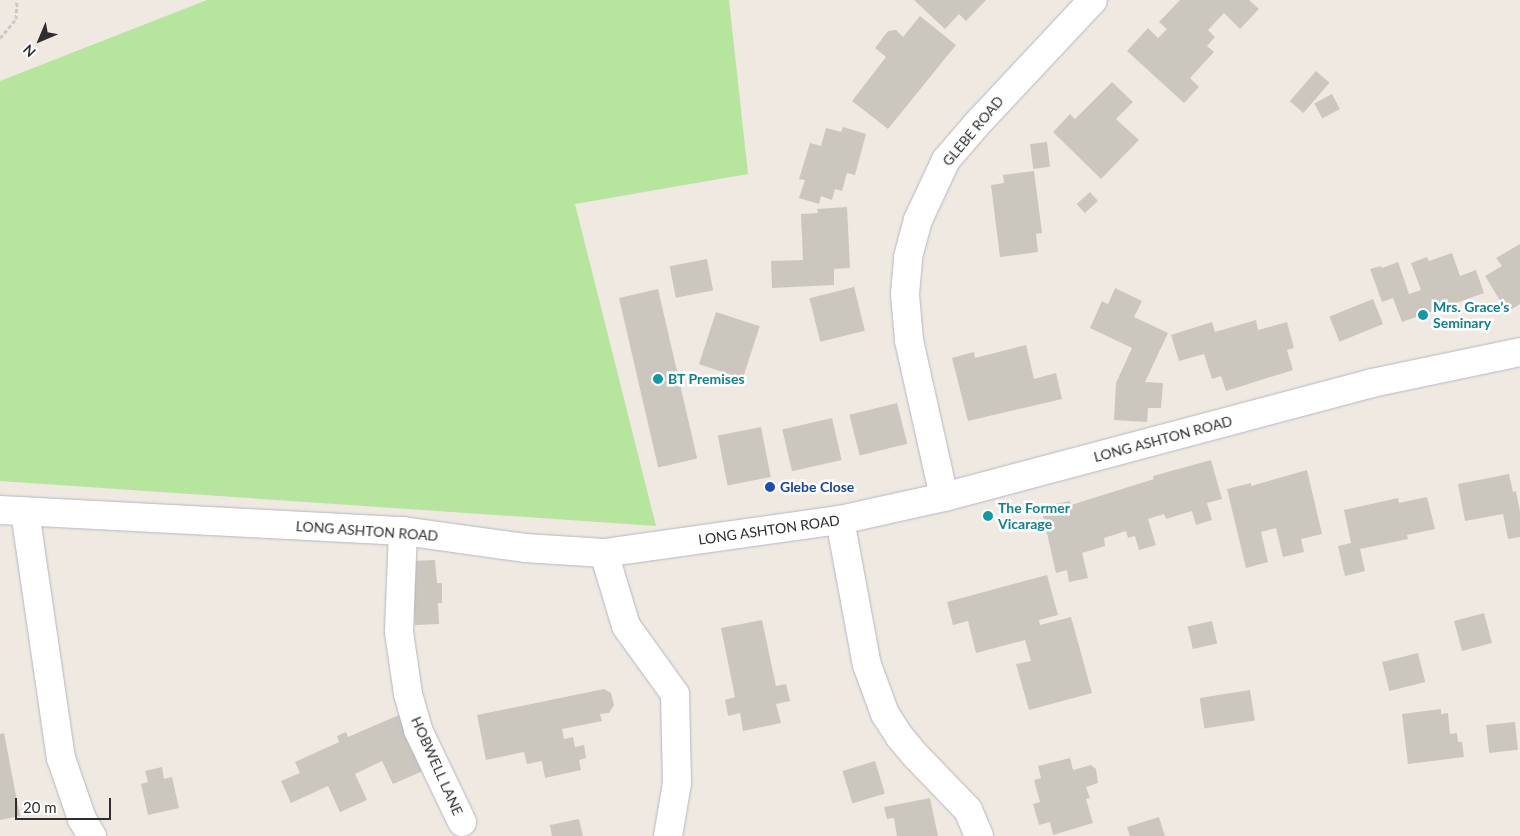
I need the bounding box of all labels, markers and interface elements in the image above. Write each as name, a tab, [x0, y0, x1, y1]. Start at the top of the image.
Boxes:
north arrow	[15, 15, 65, 65]
text: N	[19, 41, 39, 61]
street label: GLEBE ROAD	[939, 93, 1007, 169]
place label: Mrs. Grace’s Seminary	[1433, 299, 1509, 332]
marker: Mrs. Grace’s Seminary	[1417, 309, 1429, 321]
place label: BT Premises	[668, 371, 745, 387]
marker: BT Premises	[652, 373, 664, 385]
street label: LONG ASHTON ROAD	[1092, 412, 1234, 466]
place label: Glebe Close	[780, 479, 854, 495]
marker: Glebe Close	[764, 481, 776, 493]
place label: The Former Vicarage	[998, 500, 1070, 532]
marker: The Former Vicarage	[982, 510, 994, 522]
street label: LONG ASHTON ROAD	[697, 512, 841, 548]
street label: LONG ASHTON ROAD	[295, 518, 439, 544]
street label: HOBWELL LANE	[408, 714, 466, 818]
scale bar	[18, 788, 114, 820]
text: 20 m	[23, 798, 57, 816]

